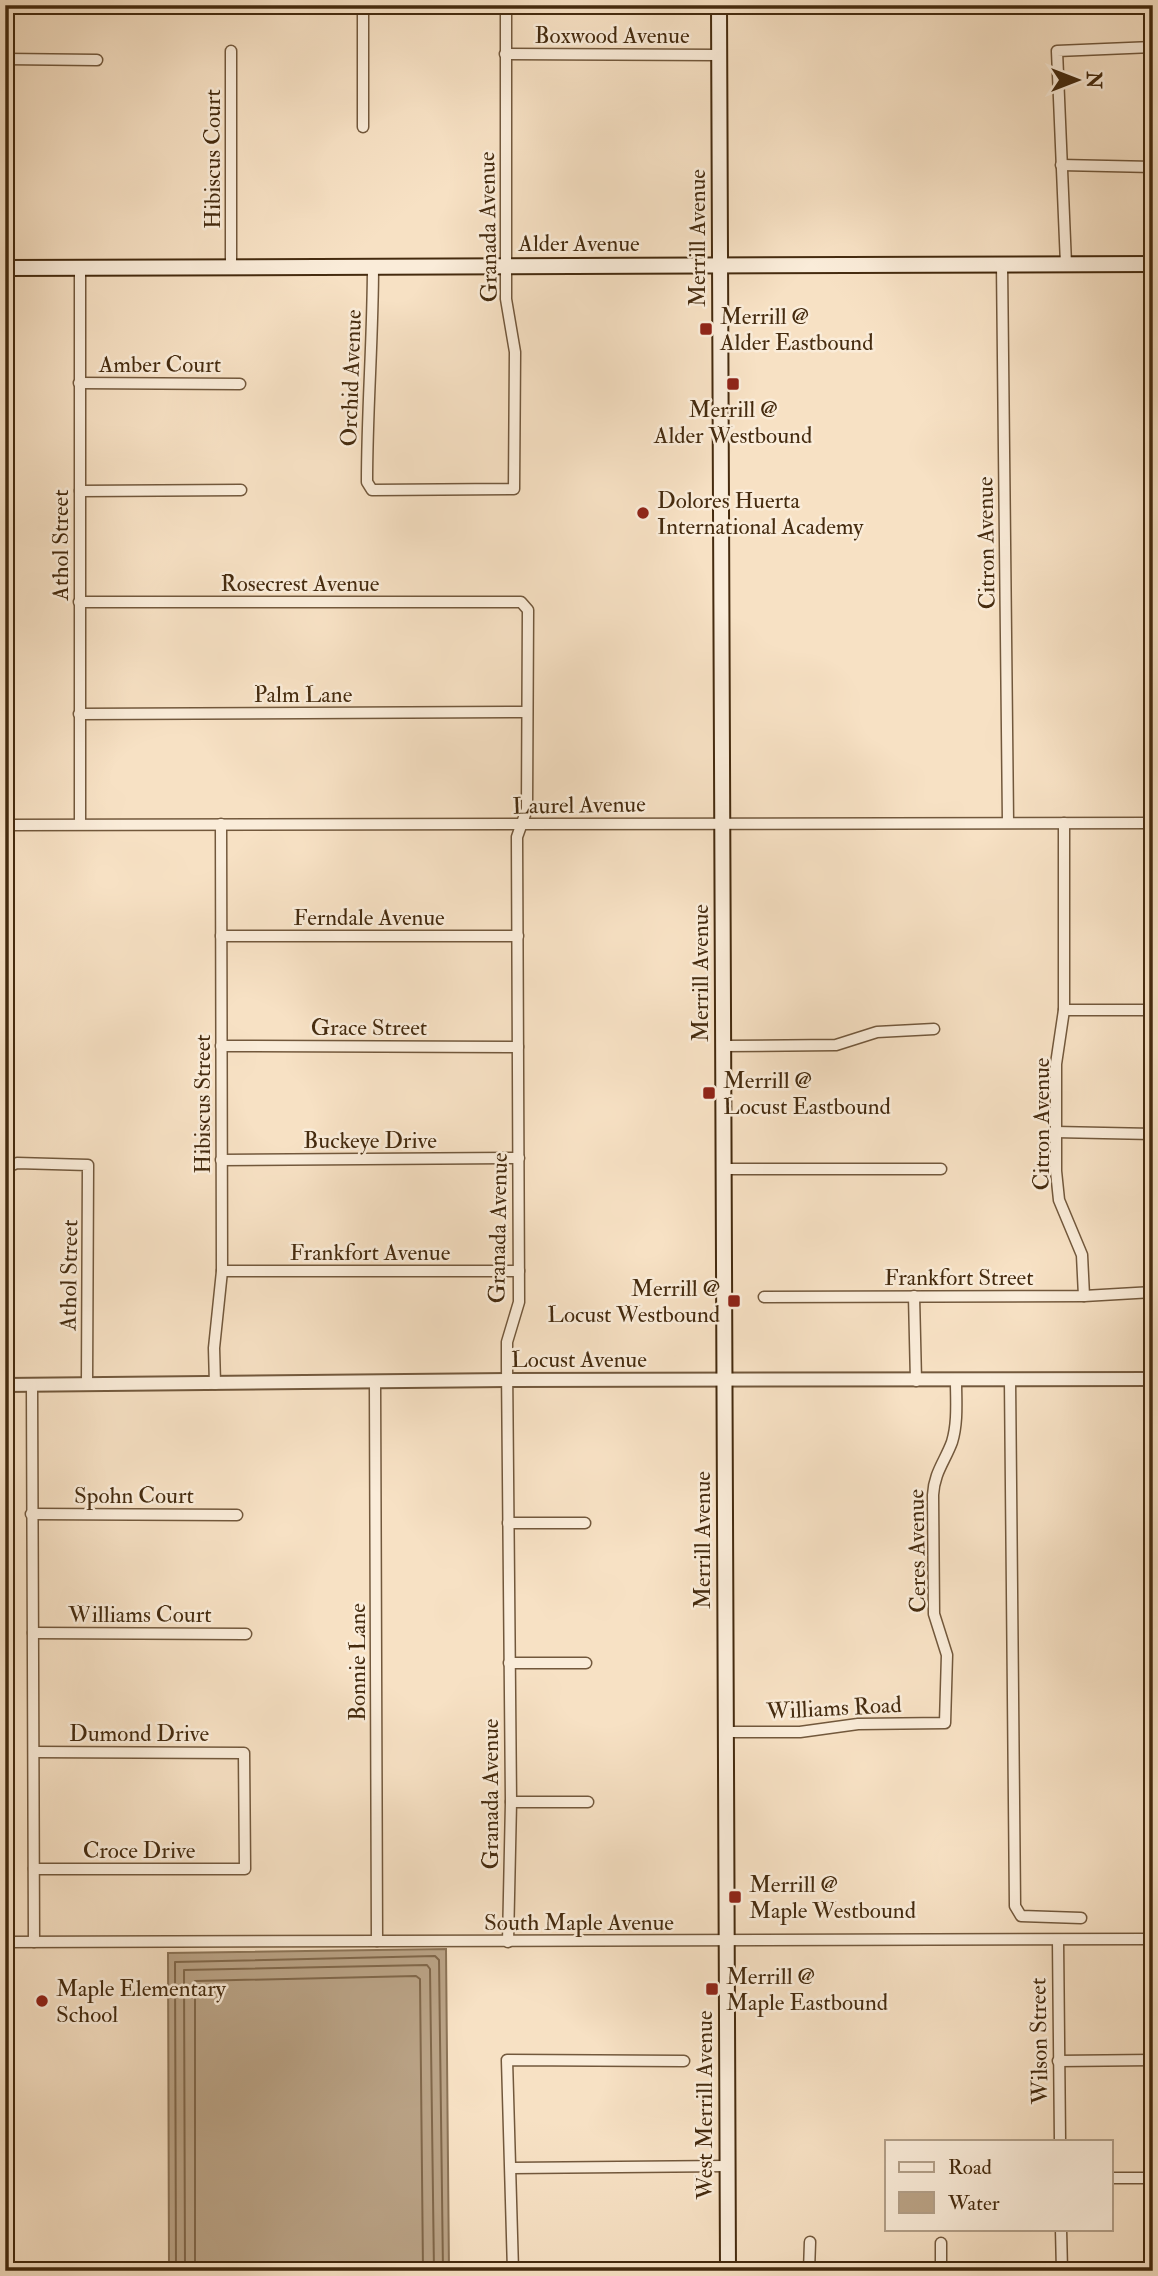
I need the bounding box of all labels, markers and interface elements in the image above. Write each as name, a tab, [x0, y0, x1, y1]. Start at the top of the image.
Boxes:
street label: Boxwood Avenue	[534, 21, 690, 50]
north arrow	[1042, 46, 1112, 116]
text: N	[1081, 70, 1105, 89]
street label: Hibiscus Court	[198, 89, 227, 229]
street label: Granada Avenue	[472, 151, 504, 303]
street label: Merrill Avenue	[683, 169, 712, 307]
street label: Alder Avenue	[517, 229, 640, 258]
place label: Merrill @ Alder Eastbound	[719, 302, 874, 357]
street label: Orchid Avenue	[334, 309, 368, 447]
marker: Merrill @ Alder Eastbound	[698, 321, 714, 337]
street label: Amber Court	[98, 350, 221, 379]
marker: Merrill @ Alder Westbound	[725, 376, 741, 392]
place label: Merrill @ Alder Westbound	[653, 395, 812, 450]
street label: Citron Avenue	[970, 476, 1002, 610]
place label: Dolores Huerta International Academy	[657, 486, 864, 541]
street label: Athol Street	[46, 489, 75, 602]
marker: Dolores Huerta International Academy	[635, 505, 651, 521]
street label: Rosecrest Avenue	[221, 569, 380, 598]
street label: Palm Lane	[254, 680, 353, 709]
street label: Laurel Avenue	[512, 789, 646, 821]
street label: Ferndale Avenue	[293, 903, 445, 932]
street label: Merrill Avenue	[686, 904, 715, 1042]
street label: Grace Street	[311, 1013, 427, 1042]
street label: Hibiscus Street	[188, 1034, 217, 1174]
street label: Citron Avenue	[1027, 1057, 1056, 1190]
place label: Merrill @ Locust Eastbound	[723, 1066, 891, 1121]
marker: Merrill @ Locust Eastbound	[701, 1085, 717, 1101]
street label: Buckeye Drive	[303, 1126, 437, 1155]
street label: Granada Avenue	[482, 1152, 514, 1304]
street label: Athol Street	[54, 1219, 84, 1332]
street label: Frankfort Avenue	[290, 1238, 451, 1267]
street label: Frankfort Street	[884, 1263, 1034, 1292]
place label: Merrill @ Locust Westbound	[547, 1274, 720, 1329]
marker: Merrill @ Locust Westbound	[726, 1293, 742, 1309]
street label: Locust Avenue	[511, 1345, 647, 1374]
street label: Merrill Avenue	[688, 1471, 717, 1609]
street label: Spohn Court	[74, 1481, 194, 1511]
street label: Ceres Avenue	[901, 1488, 933, 1613]
street label: Williams Court	[67, 1600, 212, 1629]
street label: Bonnie Lane	[343, 1603, 372, 1721]
street label: Williams Road	[765, 1690, 902, 1726]
street label: Granada Avenue	[476, 1718, 505, 1869]
street label: Dumond Drive	[69, 1719, 209, 1748]
street label: Croce Drive	[83, 1836, 196, 1865]
place label: Merrill @ Maple Westbound	[749, 1870, 916, 1926]
marker: Merrill @ Maple Westbound	[727, 1889, 743, 1905]
street label: South Maple Avenue	[484, 1908, 674, 1938]
place label: Merrill @ Maple Eastbound	[726, 1962, 888, 2018]
place label: Maple Elementary School	[56, 1974, 227, 2029]
street label: Wilson Street	[1023, 1977, 1055, 2106]
marker: Merrill @ Maple Eastbound	[704, 1981, 720, 1997]
marker: Maple Elementary School	[34, 1993, 50, 2009]
street label: West Merrill Avenue	[690, 2010, 719, 2201]
legend	[885, 2140, 1112, 2230]
text: Road	[948, 2154, 993, 2181]
text: Water	[947, 2190, 1000, 2217]

